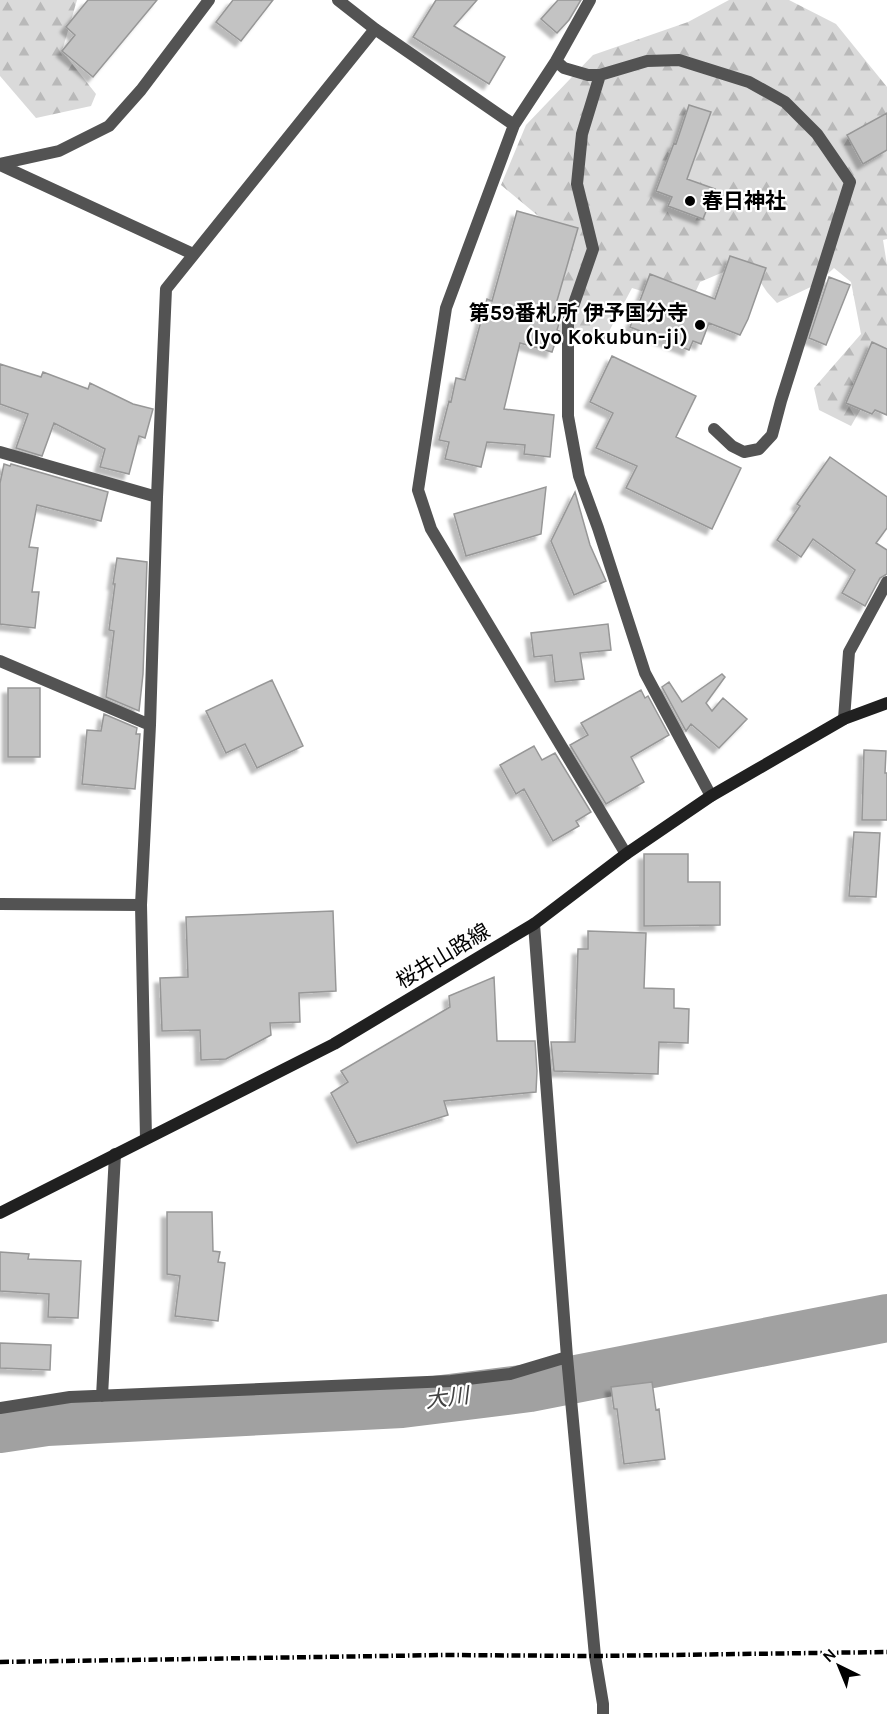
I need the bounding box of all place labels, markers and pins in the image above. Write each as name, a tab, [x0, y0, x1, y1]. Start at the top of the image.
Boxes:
place label: 春日神社	[702, 189, 786, 213]
marker: 春日神社	[683, 194, 697, 208]
place label: 第59番札所 伊予国分寺 (Iyo Kokubun-ji)	[469, 301, 688, 349]
marker: 第59番札所 伊予国分寺 (Iyo Kokubun-ji)	[693, 318, 707, 332]

